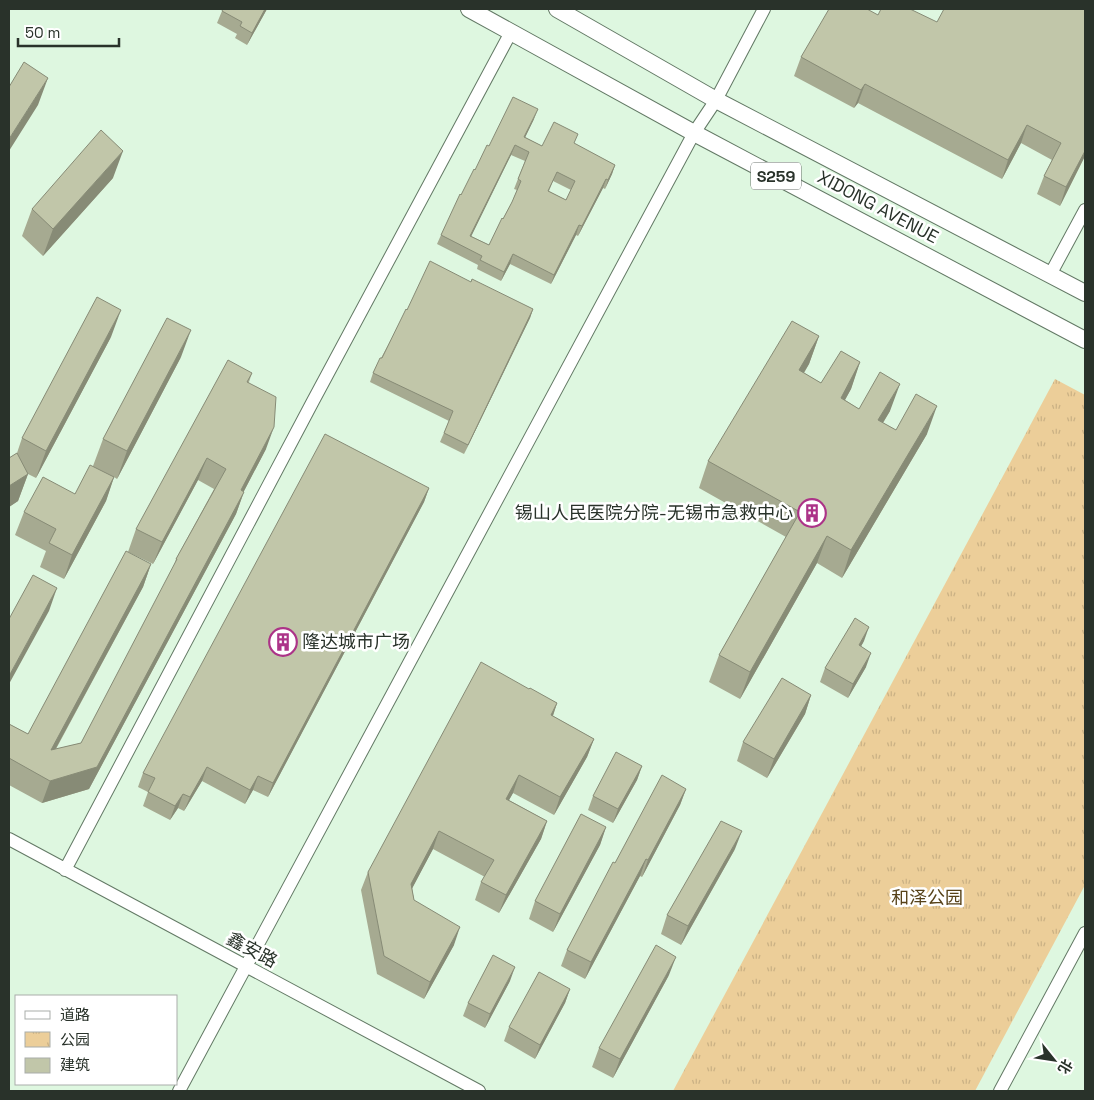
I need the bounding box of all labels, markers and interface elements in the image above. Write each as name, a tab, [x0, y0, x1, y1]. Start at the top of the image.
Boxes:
scale bar	[18, 15, 119, 47]
text: 50 m	[25, 23, 60, 42]
road number: S259	[751, 162, 801, 190]
street label: XIDONG AVENUE	[814, 165, 943, 248]
building icon: 锡山人民医院分院-无锡市急救中心	[797, 498, 827, 528]
place label: 锡山人民医院分院-无锡市急救中心	[515, 501, 793, 524]
building icon: 隆达城市广场	[268, 627, 298, 657]
place label: 隆达城市广场	[302, 630, 410, 653]
park label: 和泽公园	[891, 886, 963, 909]
street label: 鑫安路	[223, 927, 281, 972]
legend	[15, 995, 178, 1085]
text: 道路	[60, 1005, 90, 1024]
text: 公园	[60, 1030, 90, 1049]
north arrow	[1029, 1035, 1079, 1085]
text: 建筑	[60, 1055, 90, 1074]
text: 北	[1054, 1056, 1077, 1077]

